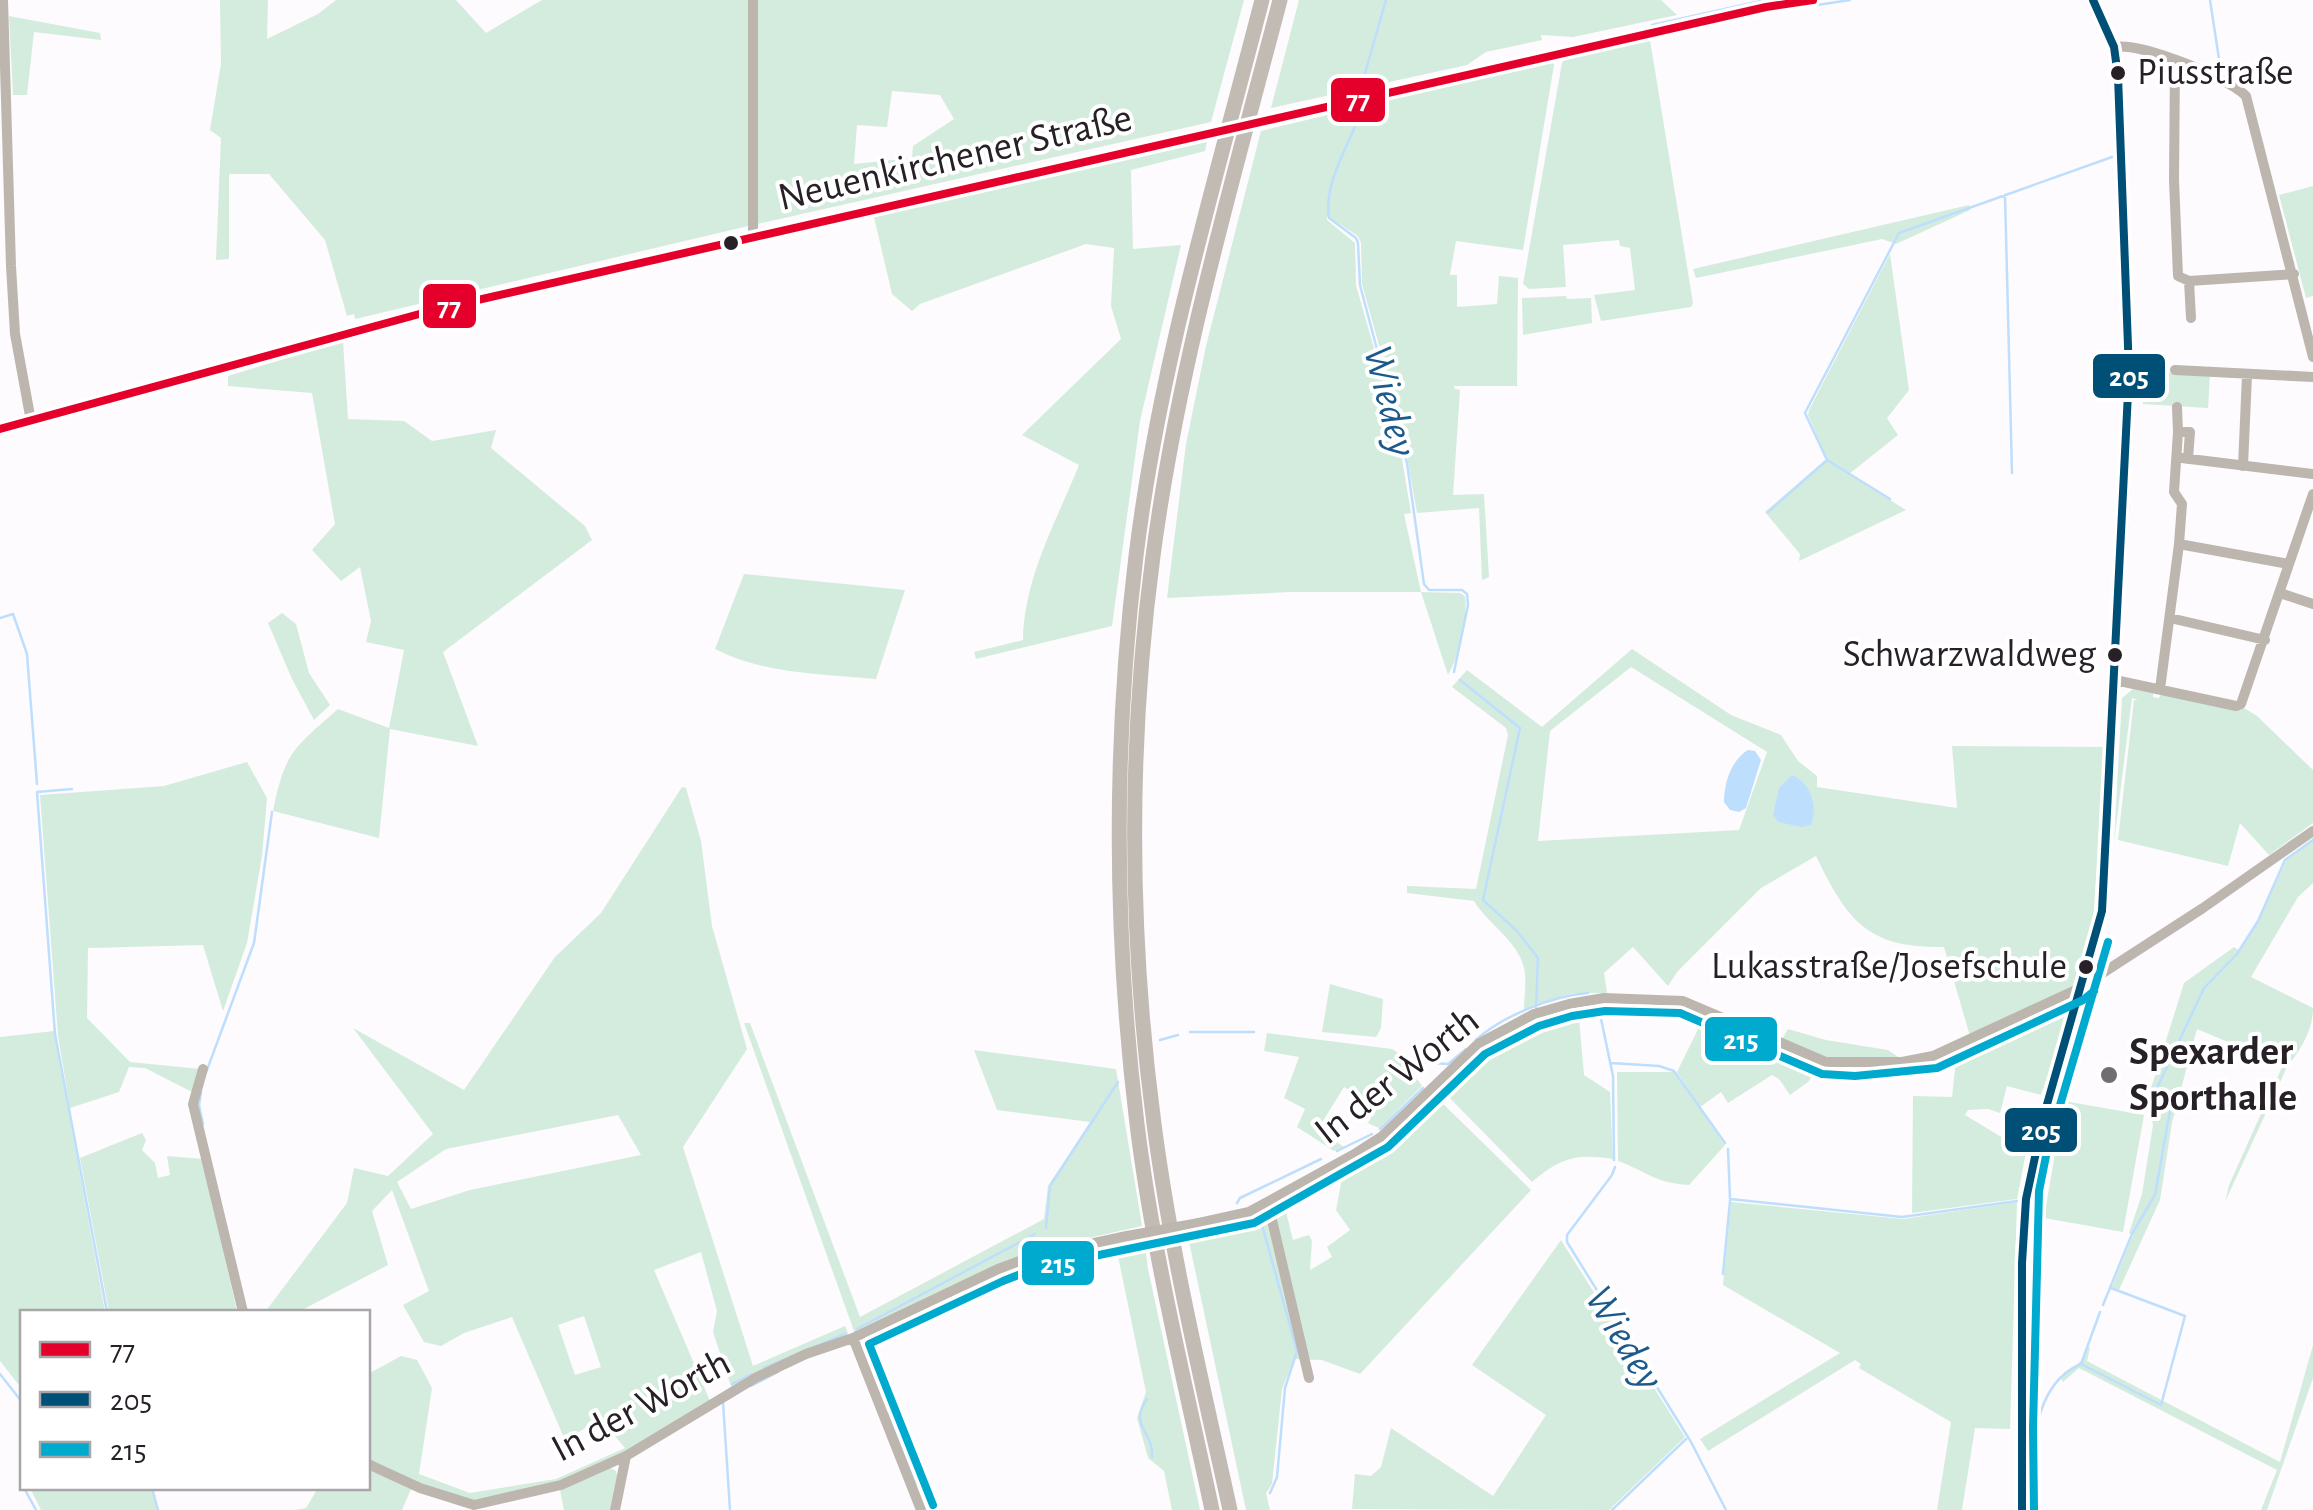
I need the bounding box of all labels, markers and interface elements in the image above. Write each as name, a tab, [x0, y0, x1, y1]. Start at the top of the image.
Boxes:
place label: Piusstraße	[2137, 54, 2294, 92]
marker: Piusstraße	[2108, 63, 2128, 83]
line badge: 77	[1329, 76, 1387, 124]
text: 77	[1346, 87, 1370, 115]
street label: Neuenkirchener Straße	[774, 98, 1136, 218]
unlabelled marker	[721, 233, 741, 253]
line badge: 77	[421, 282, 478, 330]
text: 77	[437, 294, 461, 322]
water label: Wiedey	[1356, 341, 1424, 461]
line badge: 205	[2091, 352, 2167, 400]
text: 205	[2109, 364, 2149, 392]
place label: Schwarzwaldweg	[1843, 636, 2096, 674]
marker: Schwarzwaldweg	[2105, 645, 2125, 665]
place label: Lukasstraße/Josefschule	[1711, 948, 2067, 986]
marker: Lukasstraße/Josefschule	[2076, 957, 2096, 977]
street label: In der Worth	[1307, 1000, 1487, 1152]
line badge: 215	[1703, 1015, 1779, 1063]
text: 215	[1723, 1027, 1759, 1055]
place label: Spexarder Sporthalle	[2129, 1032, 2297, 1118]
marker: Spexarder Sporthalle	[2098, 1064, 2120, 1086]
line badge: 205	[2003, 1106, 2079, 1154]
text: 205	[2021, 1118, 2061, 1146]
line badge: 215	[1020, 1239, 1096, 1287]
text: 215	[1040, 1251, 1076, 1279]
water label: Wiedey	[1577, 1279, 1671, 1397]
legend	[20, 1310, 370, 1490]
text: 77	[110, 1336, 135, 1366]
street label: In der Worth	[545, 1342, 737, 1470]
text: 205	[110, 1386, 152, 1416]
text: 215	[110, 1436, 147, 1466]

